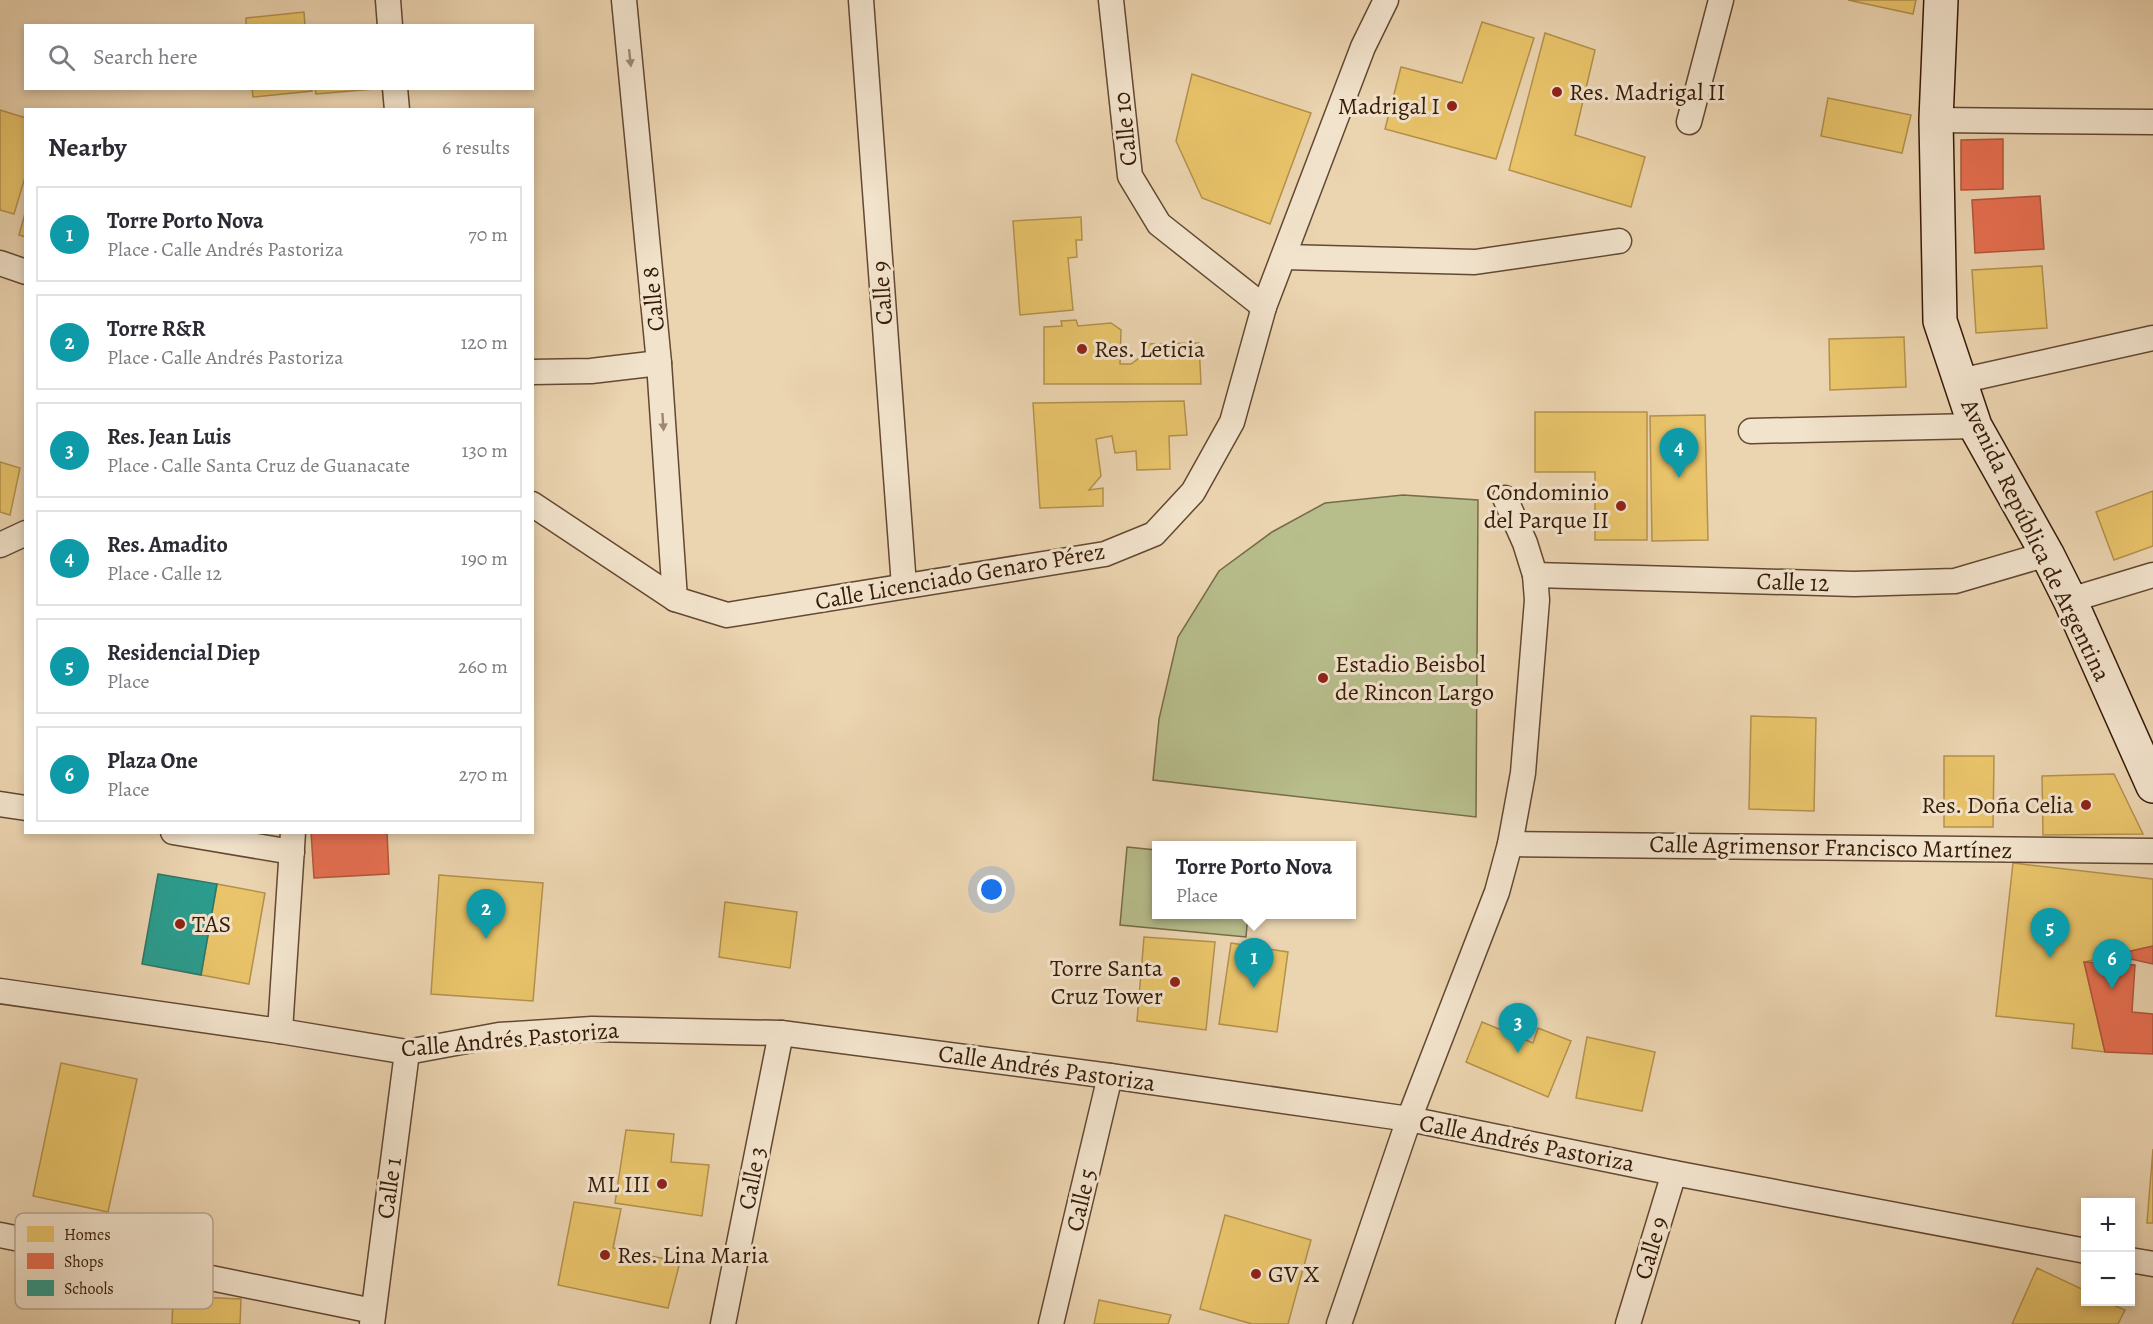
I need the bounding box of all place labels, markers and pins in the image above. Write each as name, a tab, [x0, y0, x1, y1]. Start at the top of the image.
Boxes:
place label: Res. Madrigal II	[1569, 76, 1725, 108]
marker: Res. Madrigal II	[1550, 85, 1564, 99]
place label: Madrigal I	[1338, 90, 1440, 122]
marker: Madrigal I	[1445, 99, 1459, 113]
place label: Res. Leticia	[1094, 333, 1206, 365]
marker: Res. Leticia	[1075, 342, 1089, 356]
pin: 4	[1660, 428, 1698, 478]
place label: Condominio del Parque II	[1484, 476, 1609, 536]
marker: Condominio del Parque II	[1614, 499, 1628, 513]
place label: Estadio Beisbol de Rincon Largo	[1335, 648, 1494, 708]
marker: Estadio Beisbol de Rincon Largo	[1316, 671, 1330, 685]
place label: Res. Doña Celia	[1921, 789, 2075, 821]
marker: Res. Doña Celia	[2079, 798, 2093, 812]
pin: 2	[466, 890, 506, 939]
place label: TAS	[192, 908, 231, 940]
pin: 5	[2030, 908, 2070, 958]
marker: TAS	[173, 917, 187, 931]
pin: 1	[1234, 938, 1274, 988]
pin: 6	[2092, 940, 2132, 989]
place label: Torre Santa Cruz Tower	[1050, 952, 1164, 1012]
marker: Torre Santa Cruz Tower	[1168, 975, 1182, 989]
pin: 3	[1498, 1004, 1538, 1053]
place label: ML III	[587, 1168, 650, 1200]
marker: ML III	[655, 1177, 669, 1191]
place label: Res. Lina Maria	[617, 1239, 770, 1271]
marker: Res. Lina Maria	[598, 1248, 612, 1262]
place label: GV X	[1268, 1258, 1319, 1290]
marker: GV X	[1249, 1267, 1263, 1281]

